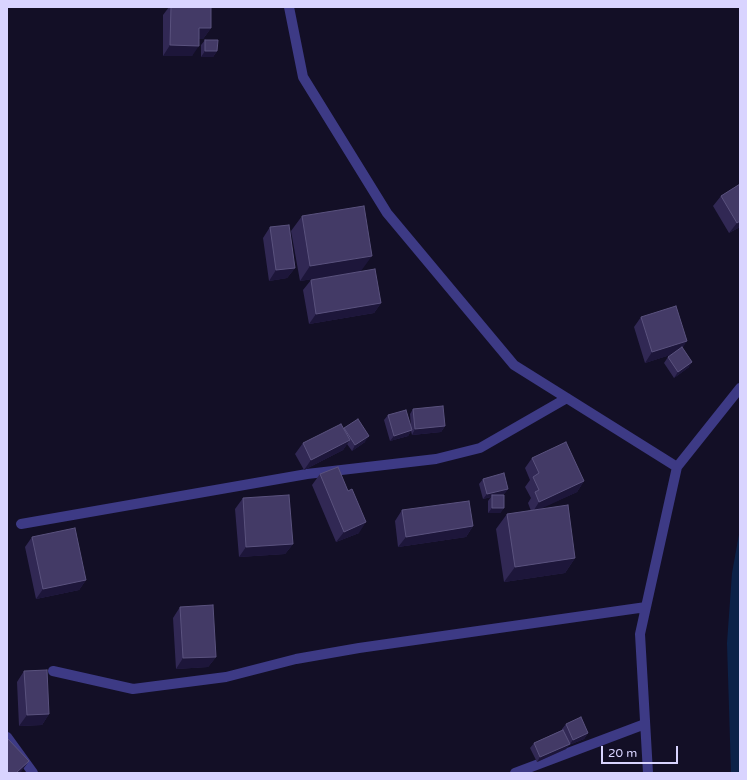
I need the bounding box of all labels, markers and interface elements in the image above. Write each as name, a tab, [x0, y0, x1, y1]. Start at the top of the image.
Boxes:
scale bar	[603, 738, 680, 764]
text: 20 m	[608, 746, 637, 760]

